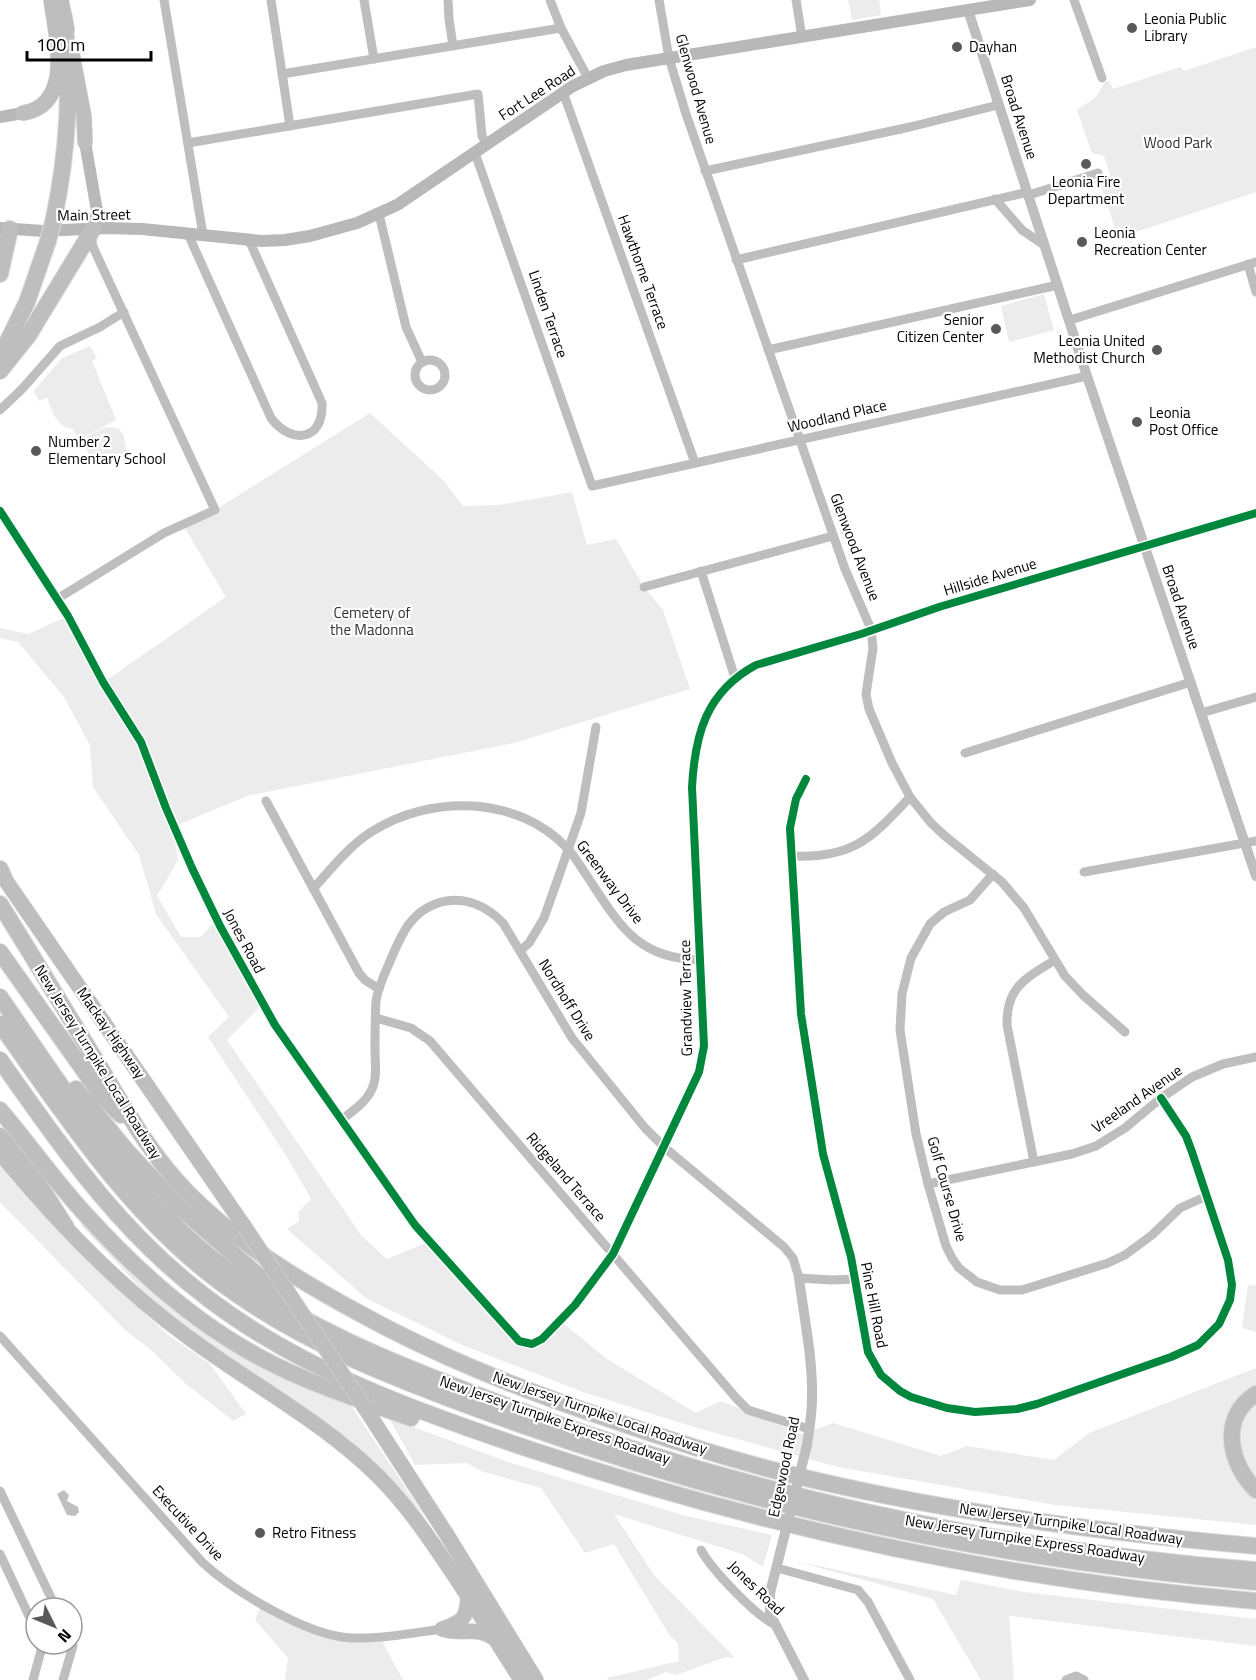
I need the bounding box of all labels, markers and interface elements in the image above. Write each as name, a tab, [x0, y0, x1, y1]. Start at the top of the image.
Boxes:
place label: Leonia Public Library	[1144, 7, 1227, 47]
marker: Leonia Public Library	[1125, 21, 1139, 35]
scale bar	[27, 24, 152, 62]
text: 100 m	[36, 31, 85, 58]
street label: Glenwood Avenue	[670, 31, 723, 147]
place label: Dayhan	[969, 35, 1017, 58]
marker: Dayhan	[950, 40, 964, 54]
street label: Fort Lee Road	[494, 59, 580, 126]
street label: Broad Avenue	[995, 72, 1044, 162]
park label: Wood Park	[1144, 131, 1212, 154]
marker: Leonia Fire Department	[1079, 157, 1093, 171]
place label: Leonia Fire Department	[1048, 170, 1125, 210]
street label: Main Street	[57, 202, 132, 227]
street label: Hawthorne Terrace	[612, 211, 675, 332]
place label: Leonia Recreation Center	[1094, 221, 1207, 261]
marker: Leonia Recreation Center	[1075, 235, 1089, 249]
street label: Linden Terrace	[523, 267, 574, 361]
place label: Senior Citizen Center	[897, 308, 984, 348]
marker: Senior Citizen Center	[989, 322, 1003, 336]
place label: Leonia United Methodist Church	[1033, 329, 1145, 369]
marker: Leonia United Methodist Church	[1150, 343, 1164, 357]
street label: Woodland Place	[785, 393, 889, 438]
place label: Leonia Post Office	[1149, 401, 1218, 441]
marker: Leonia Post Office	[1130, 415, 1144, 429]
place label: Number 2 Elementary School	[48, 430, 166, 470]
marker: Number 2 Elementary School	[29, 444, 43, 458]
street label: Glenwood Avenue	[824, 490, 887, 604]
street label: Hillside Avenue	[940, 551, 1039, 602]
street label: Broad Avenue	[1156, 562, 1207, 652]
park label: Cemetery of the Madonna	[330, 601, 414, 641]
street label: Greenway Drive	[571, 835, 650, 928]
street label: Jones Road	[218, 904, 271, 977]
street label: Grandview Terrace	[673, 939, 698, 1057]
street label: Nordhoff Drive	[533, 954, 602, 1045]
street label: New Jersey Turnpike Local Roadway	[29, 960, 168, 1163]
street label: Mackay Highway	[71, 982, 151, 1083]
street label: Vreeland Avenue	[1087, 1059, 1187, 1138]
street label: Ridgeland Terrace	[521, 1127, 612, 1226]
street label: Golf Course Drive	[921, 1133, 974, 1244]
street label: Pine Hill Road	[855, 1260, 894, 1350]
street label: New Jersey Turnpike Local Roadway	[490, 1365, 711, 1460]
street label: New Jersey Turnpike Express Roadway	[437, 1369, 674, 1470]
street label: Edgewood Road	[762, 1415, 805, 1519]
street label: Executive Drive	[147, 1480, 230, 1566]
street label: New Jersey Turnpike Local Roadway	[958, 1496, 1184, 1551]
street label: New Jersey Turnpike Express Roadway	[904, 1508, 1147, 1569]
place label: Retro Fitness	[272, 1521, 356, 1544]
marker: Retro Fitness	[253, 1526, 267, 1540]
street label: Jones Road	[723, 1555, 790, 1620]
north arrow	[24, 1596, 84, 1656]
text: N	[52, 1624, 78, 1648]

